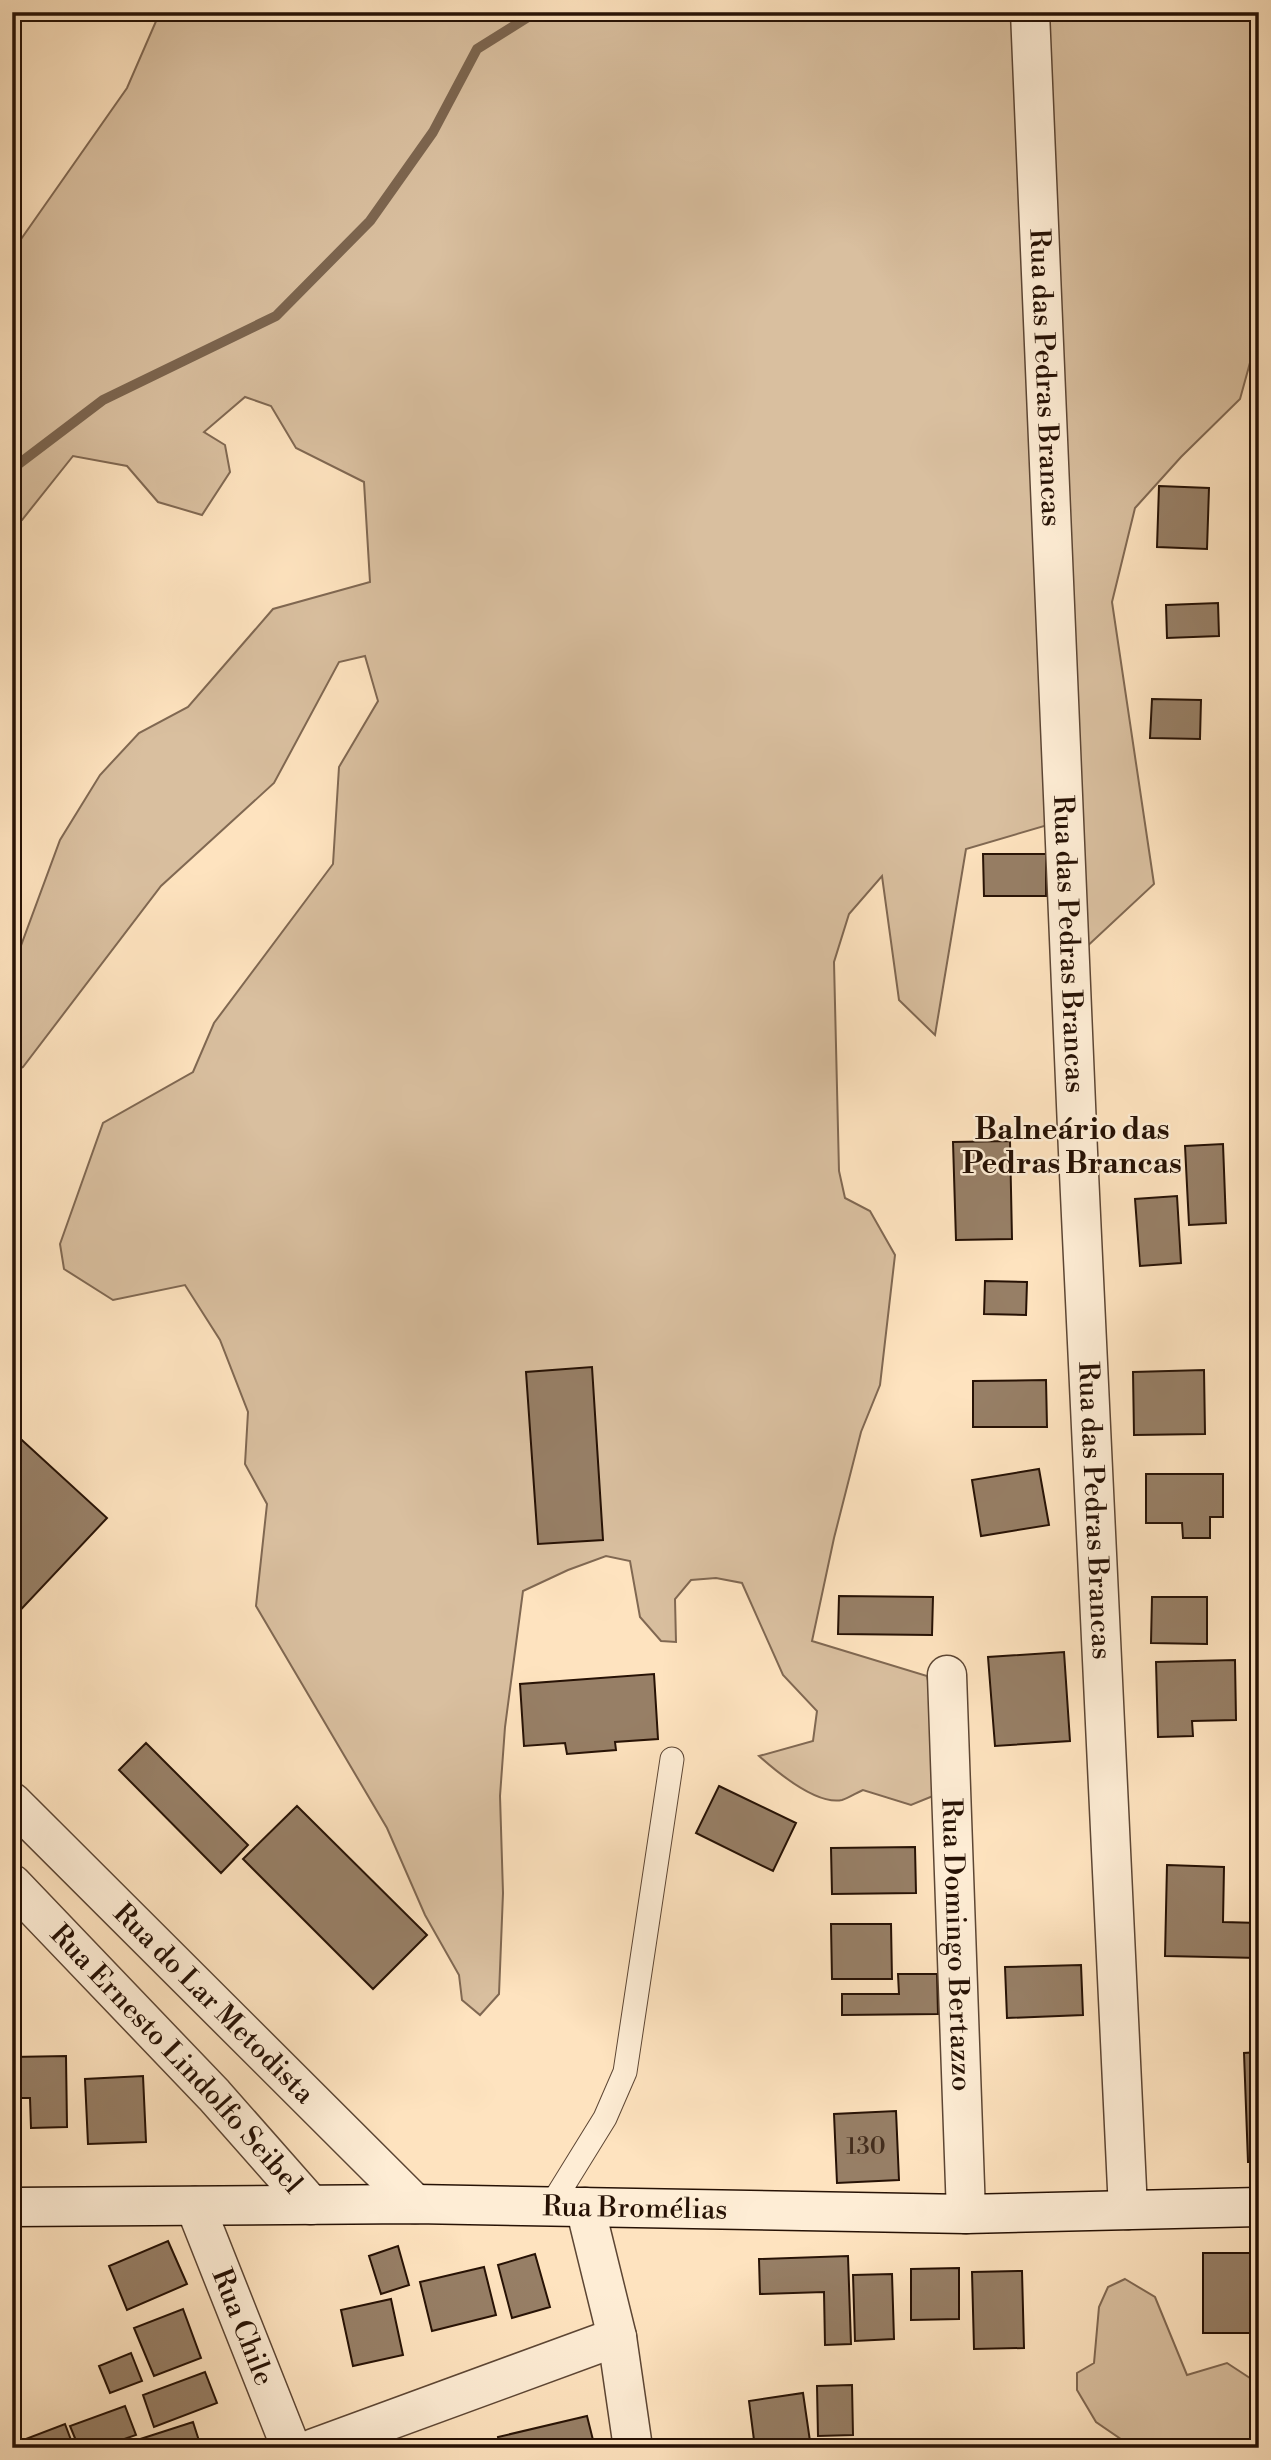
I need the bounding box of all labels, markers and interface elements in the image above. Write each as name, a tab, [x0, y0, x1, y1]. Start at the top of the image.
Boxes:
street label: Rua das Pedras Brancas	[1022, 228, 1069, 527]
street label: Rua das Pedras Brancas	[1045, 794, 1093, 1094]
district label: Balneário das Pedras Brancas	[962, 1111, 1182, 1183]
street label: Rua das Pedras Brancas	[1070, 1361, 1119, 1660]
street label: Rua Domingo Bertazzo	[934, 1798, 979, 2092]
street label: Rua do Lar Metodista	[106, 1896, 322, 2112]
street label: Rua Ernesto Lindolfo Seibel	[43, 1917, 310, 2201]
house number: 130	[846, 2132, 886, 2162]
street label: Rua Bromélias	[542, 2189, 728, 2227]
street label: Rua Chile	[204, 2263, 282, 2390]

